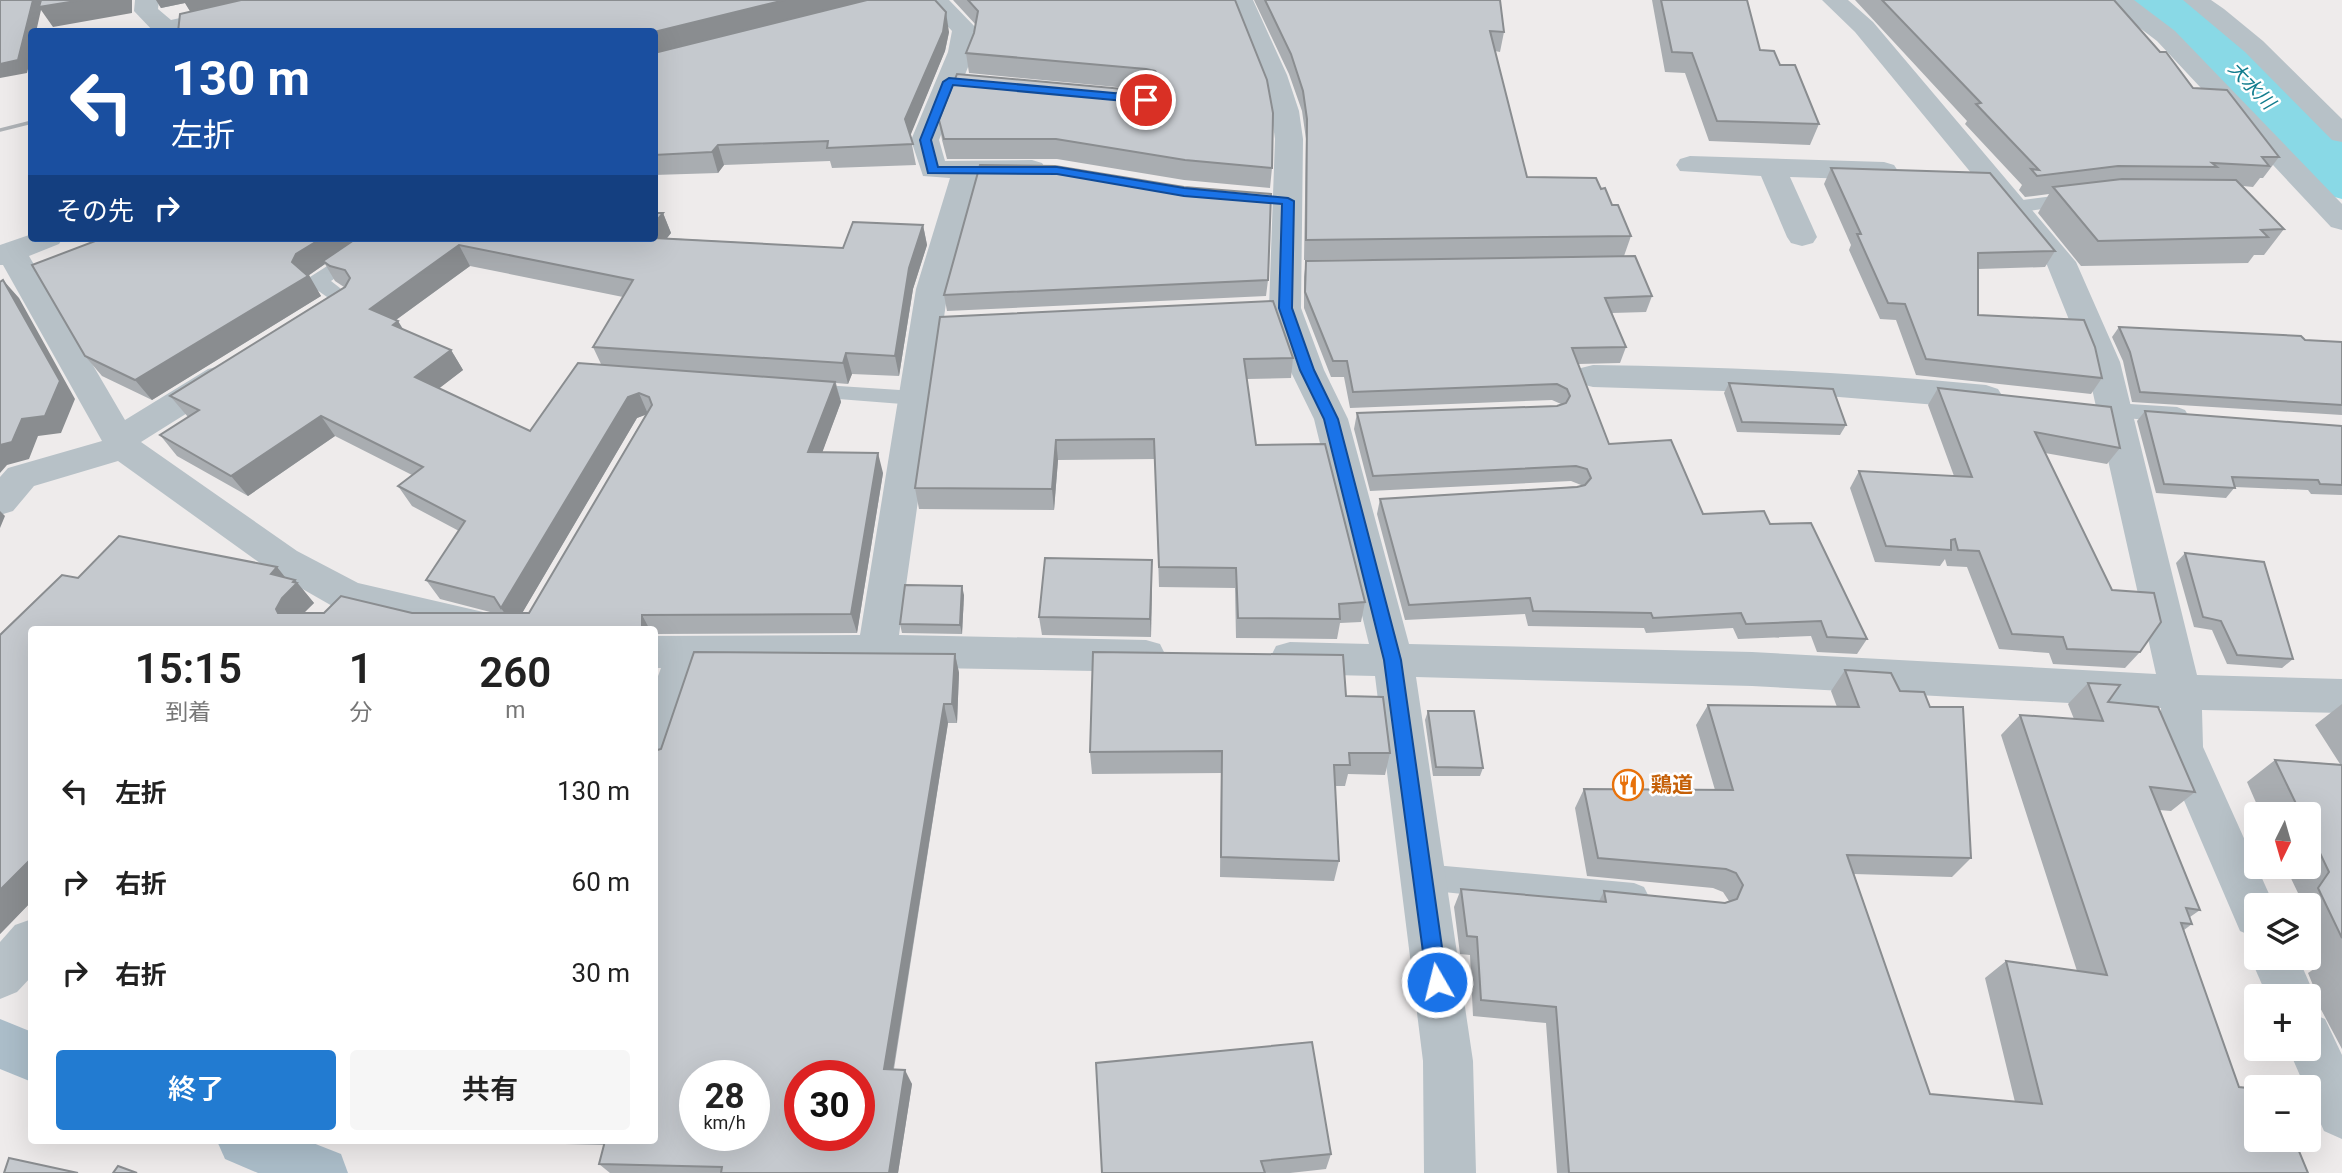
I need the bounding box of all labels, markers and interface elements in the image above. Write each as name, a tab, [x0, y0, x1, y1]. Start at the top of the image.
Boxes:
text: 130 m	[171, 50, 310, 107]
icon: left	[56, 56, 147, 147]
water label: 大水川	[2224, 57, 2281, 115]
pin	[1116, 70, 1176, 130]
icon: arrive	[1127, 81, 1165, 119]
text: 左折	[171, 116, 235, 154]
icon: right	[148, 189, 186, 227]
text: その先	[56, 196, 134, 226]
text: 15:15	[135, 644, 242, 693]
text: 1	[349, 644, 373, 693]
text: 260	[479, 648, 551, 697]
text: m	[505, 697, 525, 724]
text: 到着	[165, 699, 211, 726]
text: 分	[349, 699, 372, 726]
restaurant icon: 鶏道	[1611, 768, 1645, 802]
icon: left	[56, 772, 94, 810]
place label: 鶏道	[1651, 773, 1693, 797]
text: 130 m	[557, 776, 630, 806]
text: 左折	[115, 778, 167, 808]
north arrow	[2244, 802, 2320, 878]
map controls	[2244, 802, 2321, 1152]
icon: right	[56, 863, 94, 901]
text: 60 m	[572, 867, 630, 897]
text: 右折	[115, 869, 167, 899]
button: layers	[2244, 893, 2321, 970]
position arrow	[1400, 945, 1474, 1019]
icon: right	[56, 954, 94, 992]
text: 30 m	[572, 958, 630, 988]
text: 右折	[115, 960, 167, 990]
button: +	[2244, 984, 2321, 1061]
button: 終了	[56, 1050, 336, 1130]
button: 共有	[350, 1050, 630, 1130]
speed limit sign: 30	[784, 1060, 875, 1151]
button: −	[2244, 1075, 2321, 1152]
text: 28	[704, 1076, 745, 1117]
text: km/h	[703, 1112, 746, 1133]

